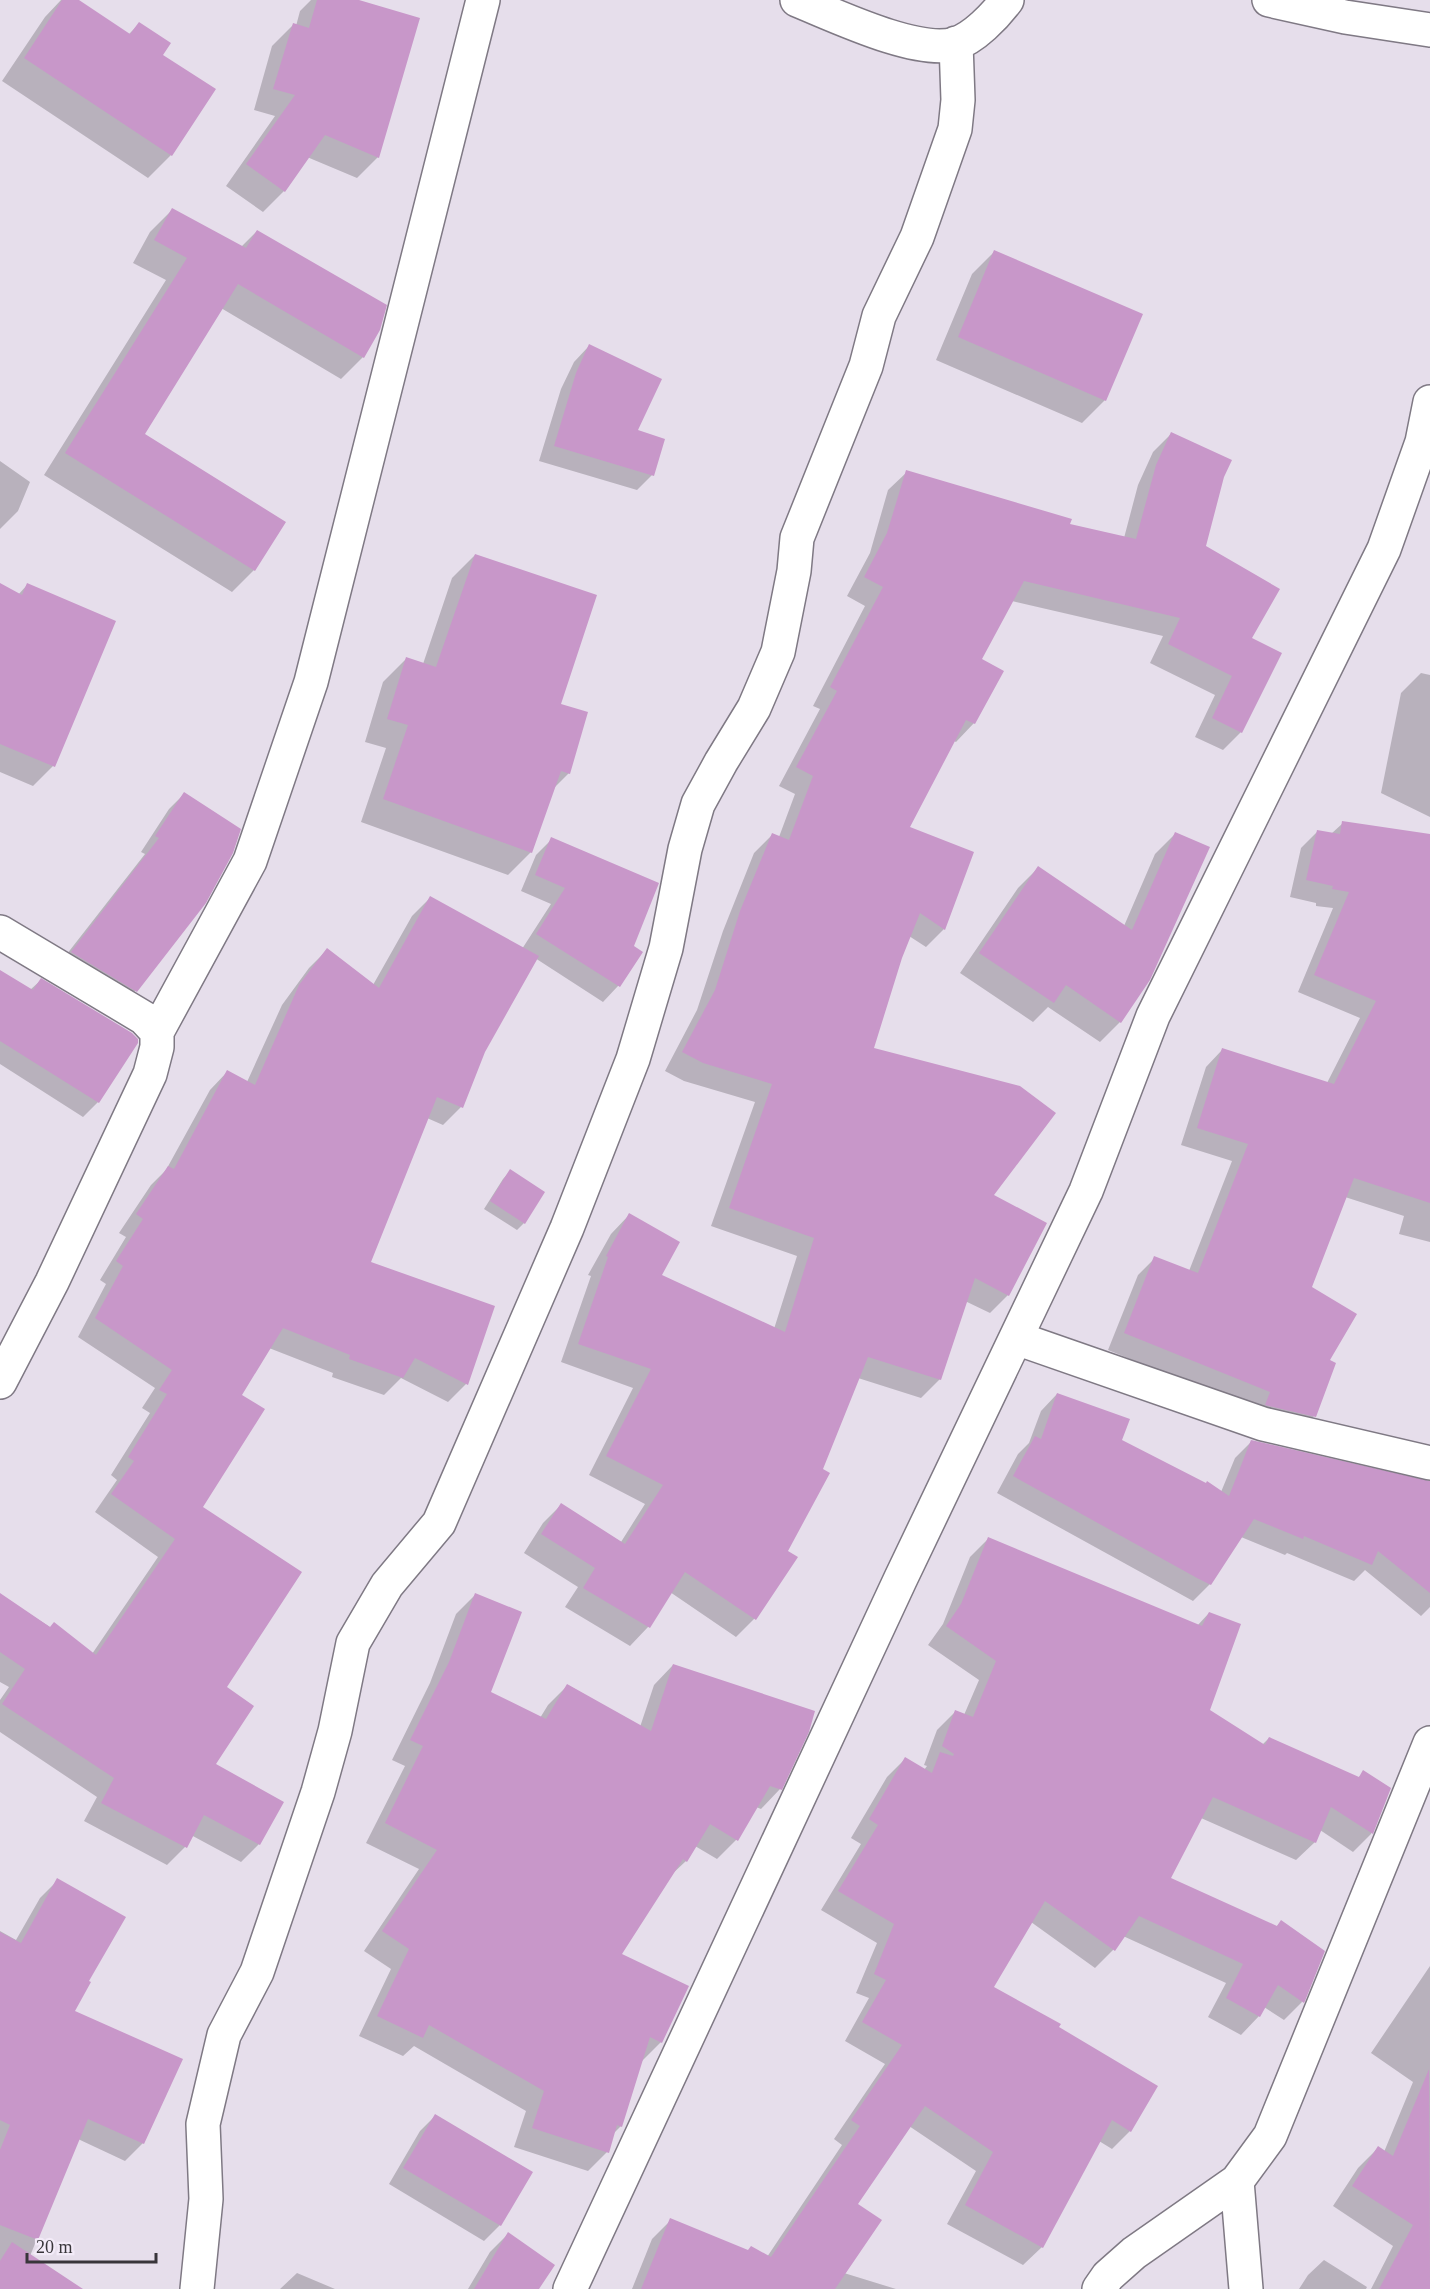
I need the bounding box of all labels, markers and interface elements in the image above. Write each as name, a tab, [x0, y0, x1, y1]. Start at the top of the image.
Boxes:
scale bar	[27, 2226, 156, 2264]
text: 20 m	[36, 2237, 73, 2257]

